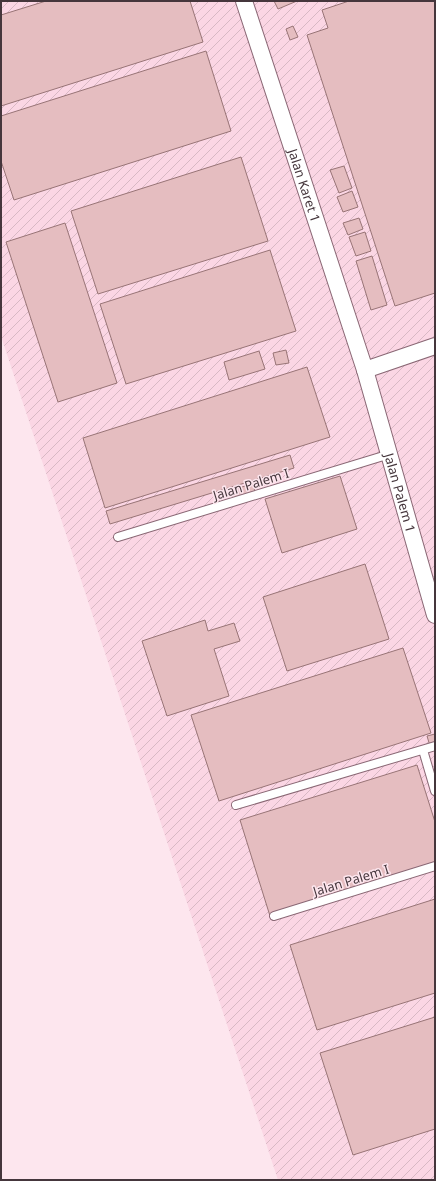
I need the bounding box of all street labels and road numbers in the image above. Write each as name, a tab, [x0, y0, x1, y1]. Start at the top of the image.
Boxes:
street label: Jalan Karet 1	[283, 144, 325, 224]
street label: Jalan Palem 1	[380, 449, 420, 535]
street label: Jalan Palem I	[209, 464, 291, 505]
street label: Jalan Palem I	[309, 860, 391, 901]

